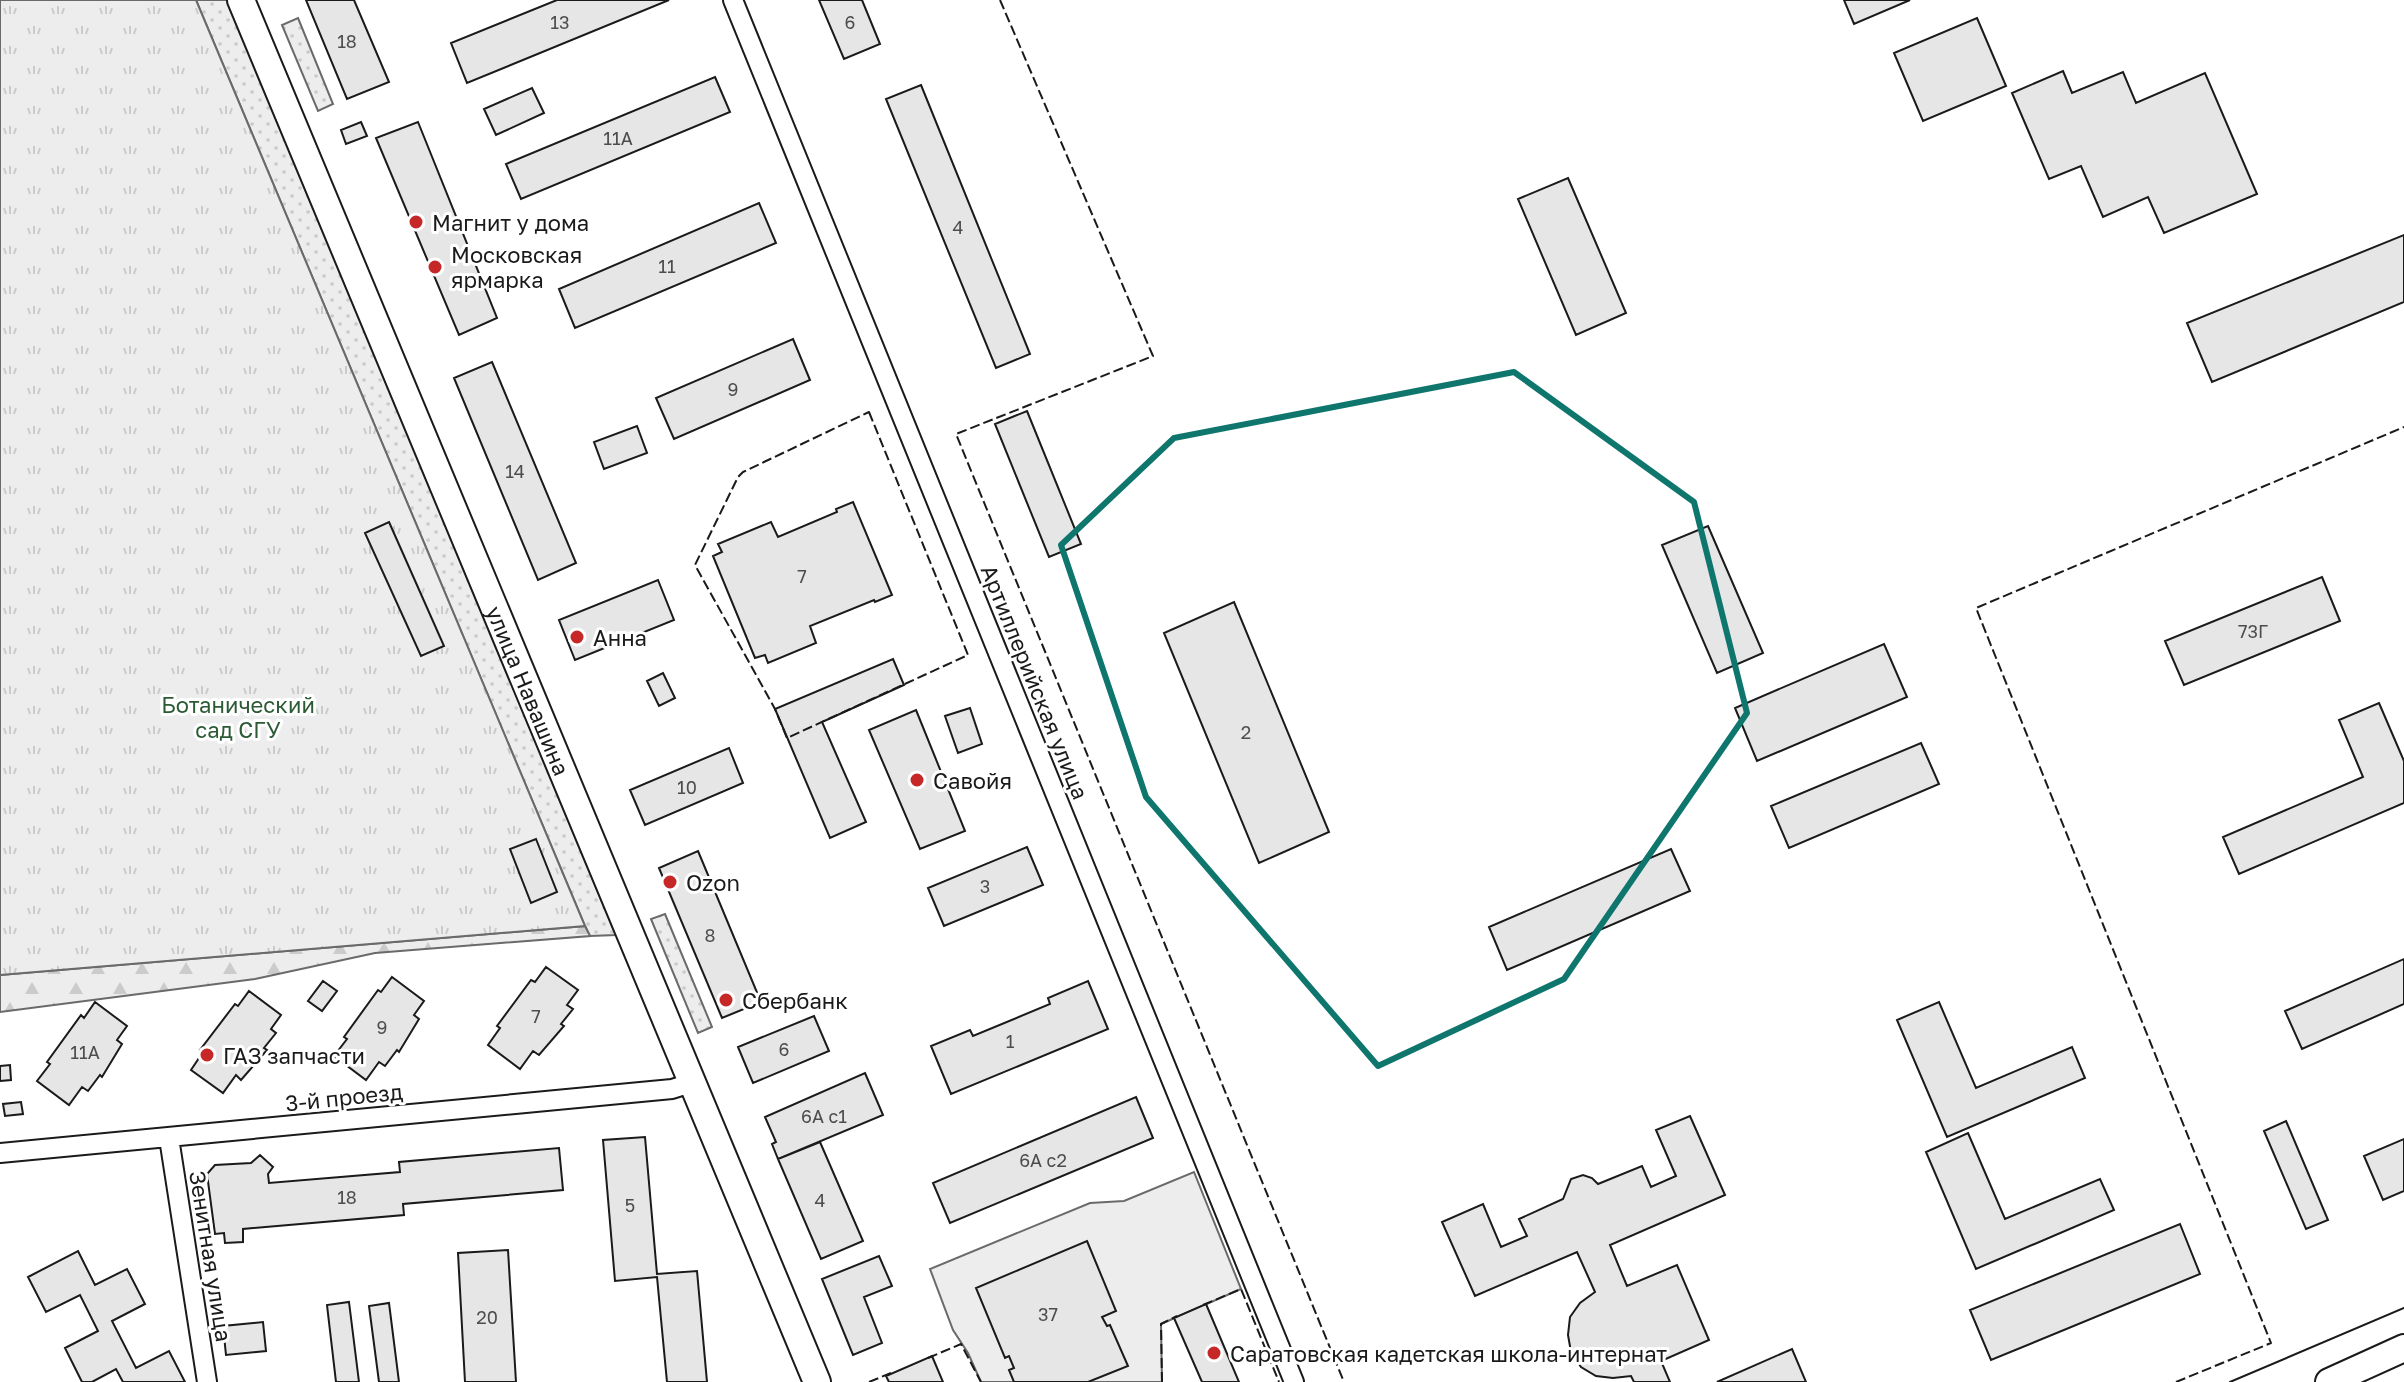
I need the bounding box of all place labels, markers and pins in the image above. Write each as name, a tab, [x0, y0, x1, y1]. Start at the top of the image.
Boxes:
place label: Магнит у дома	[432, 209, 589, 236]
marker: Магнит у дома	[407, 213, 425, 231]
place label: Московская ярмарка	[451, 241, 582, 293]
marker: Московская ярмарка	[426, 258, 444, 276]
place label: Анна	[593, 624, 647, 651]
marker: Анна	[568, 628, 586, 646]
place label: Савойя	[933, 767, 1012, 794]
marker: Савойя	[908, 771, 926, 789]
place label: Ozon	[686, 869, 740, 896]
marker: Ozon	[661, 873, 679, 891]
place label: Сбербанк	[742, 987, 848, 1014]
marker: Сбербанк	[717, 991, 735, 1009]
place label: ГАЗ запчасти	[223, 1042, 365, 1069]
marker: ГАЗ запчасти	[198, 1046, 216, 1064]
place label: Саратовская кадетская школа-интернат	[1230, 1340, 1667, 1367]
marker: Саратовская кадетская школа-интернат	[1205, 1344, 1223, 1362]

